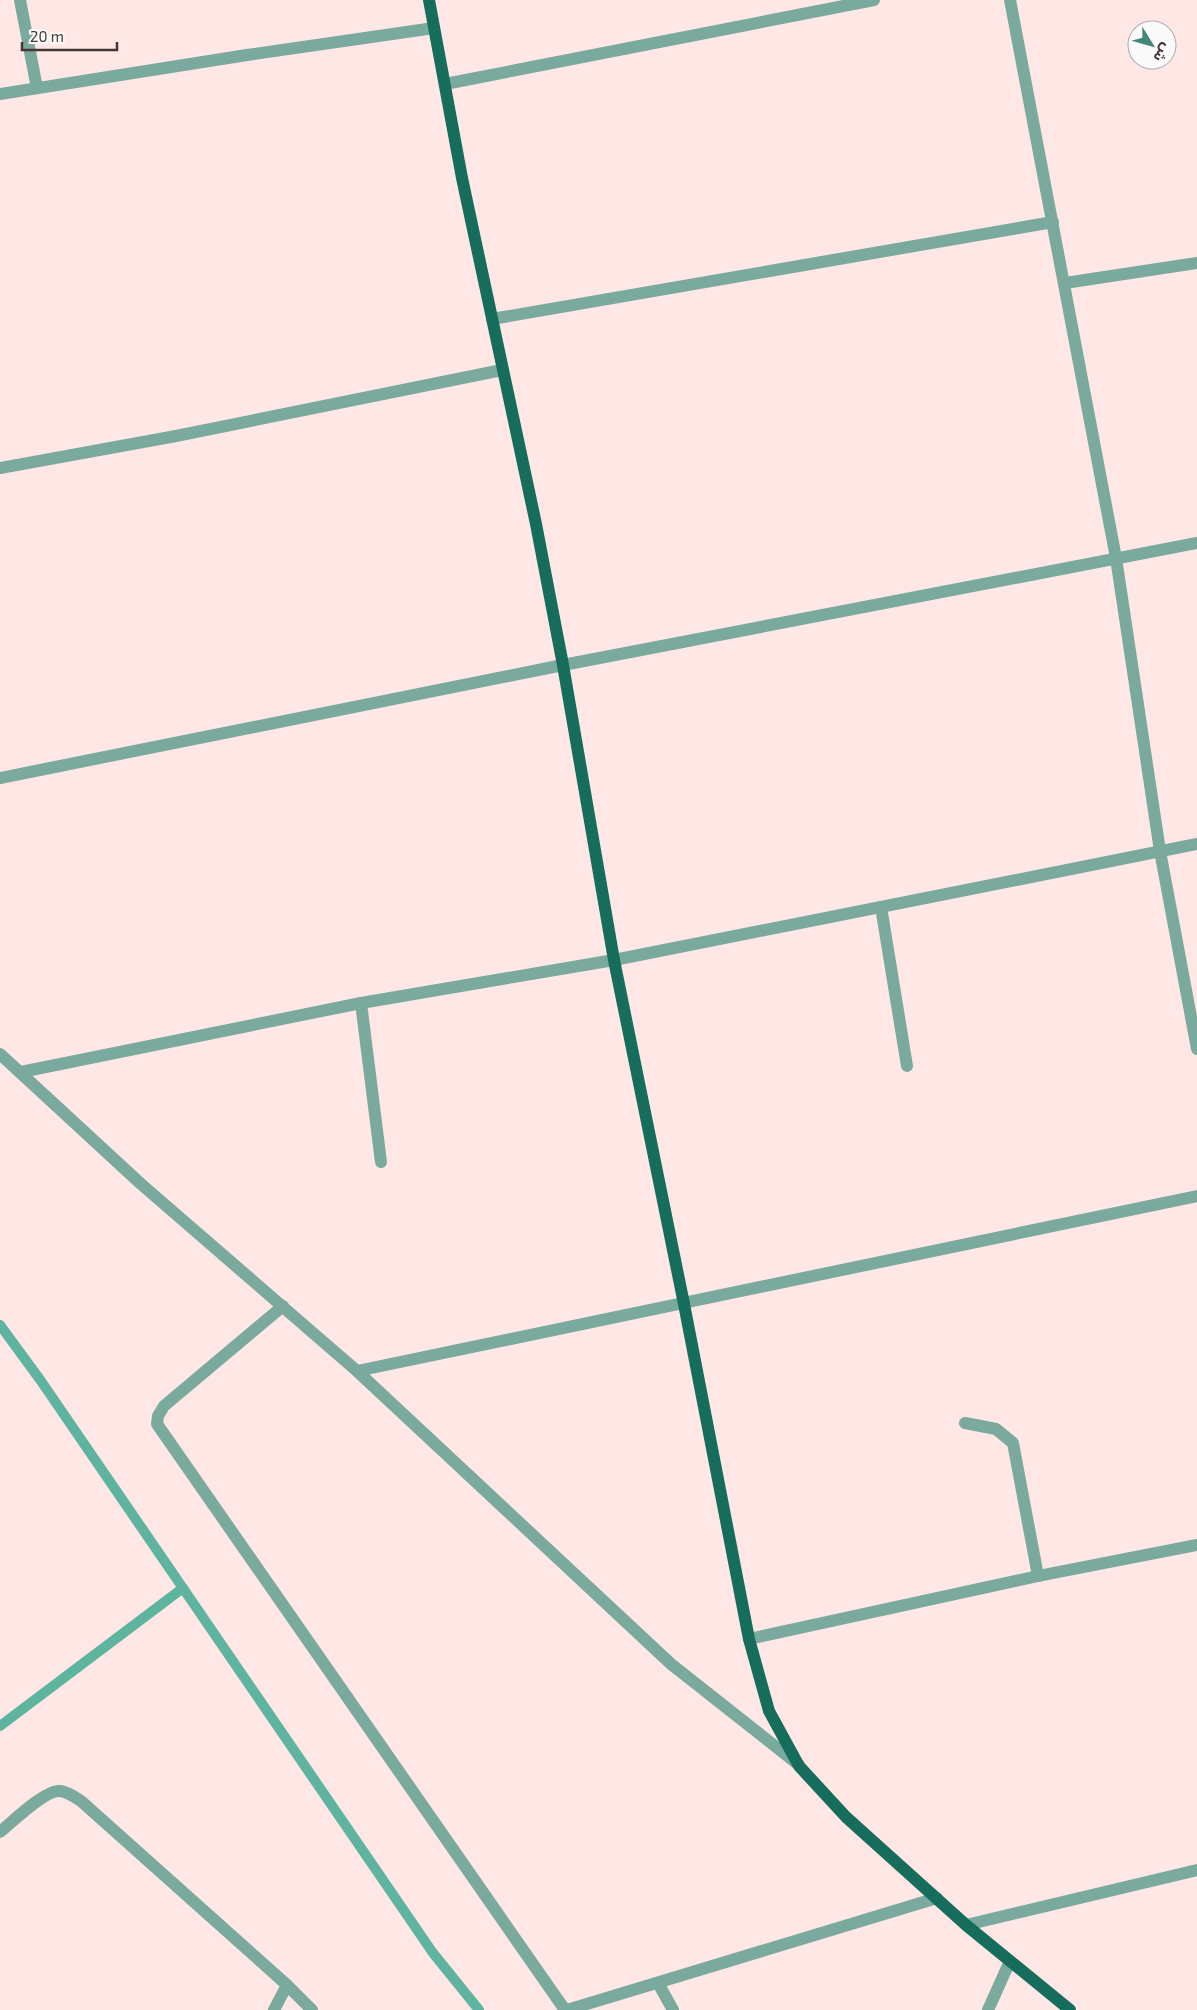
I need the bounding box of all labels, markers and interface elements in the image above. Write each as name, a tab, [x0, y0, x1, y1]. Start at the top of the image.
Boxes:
scale bar	[22, 20, 118, 52]
north arrow	[1127, 20, 1177, 70]
text: 20 m	[30, 27, 64, 45]
text: ش	[1150, 40, 1175, 66]

